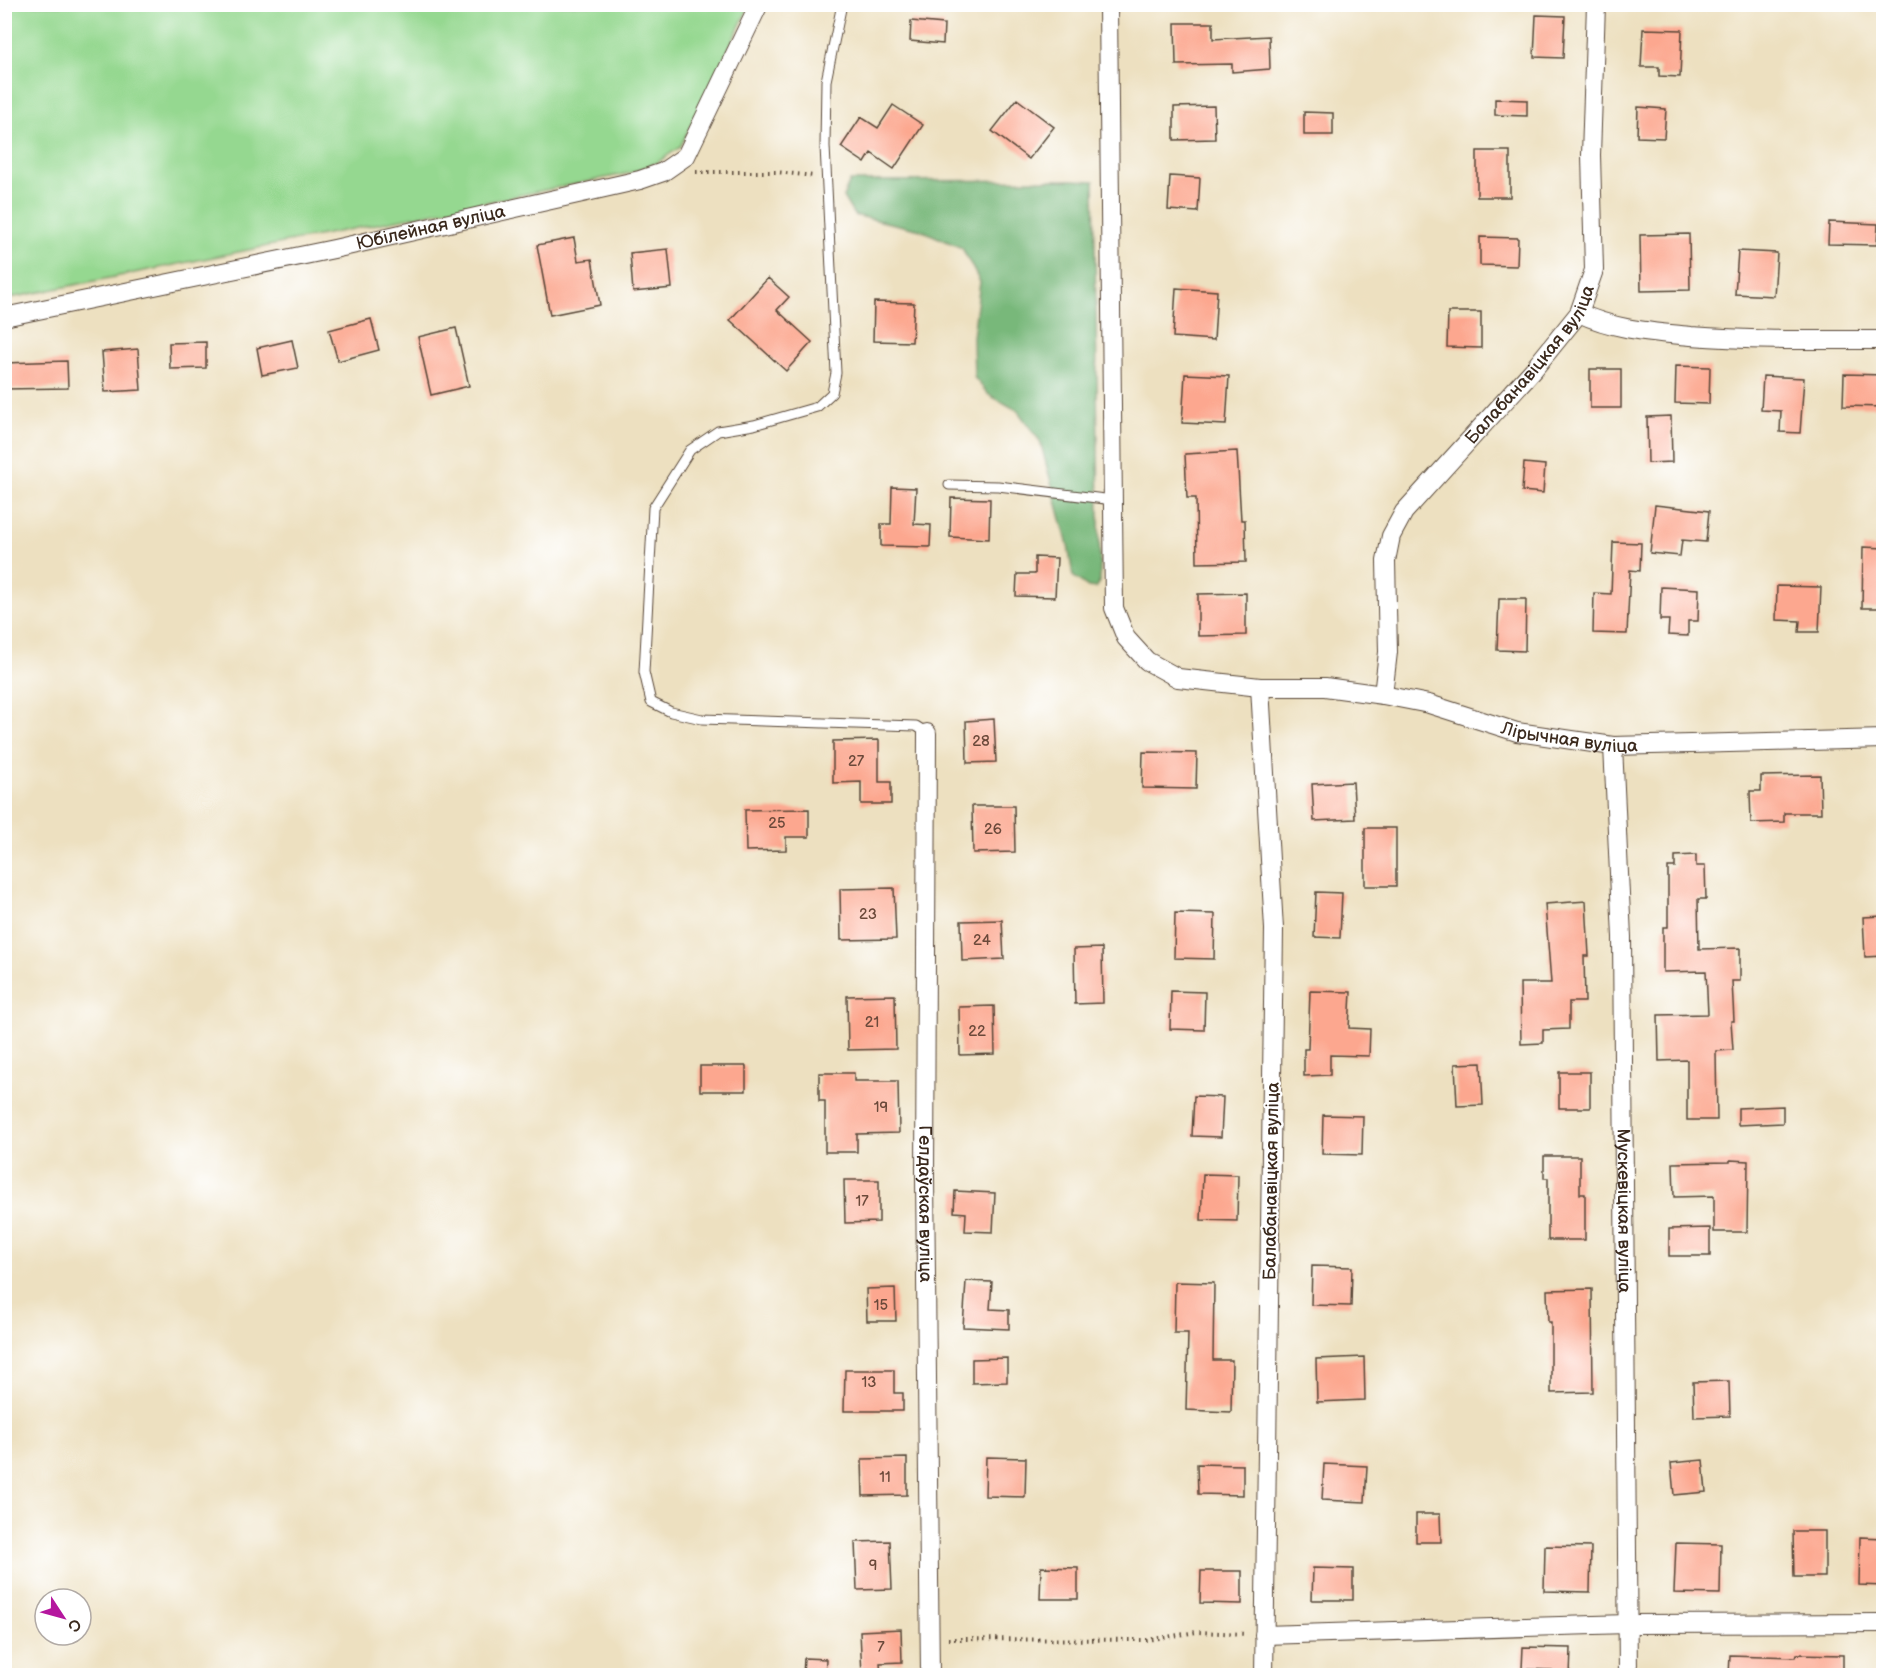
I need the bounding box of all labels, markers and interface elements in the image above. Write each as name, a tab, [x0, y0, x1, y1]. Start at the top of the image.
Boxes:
street label: Юбілейная вуліца	[354, 201, 508, 255]
street label: Балабанавіцкая вуліца	[1461, 282, 1599, 449]
street label: Лірычная вуліца	[1498, 717, 1638, 757]
house number: 28	[972, 732, 990, 751]
house number: 27	[848, 752, 865, 771]
house number: 25	[768, 814, 786, 833]
house number: 26	[984, 820, 1002, 839]
house number: 23	[859, 905, 877, 924]
house number: 24	[973, 931, 991, 950]
house number: 21	[865, 1013, 879, 1032]
house number: 22	[968, 1022, 986, 1041]
street label: Балабанавіцкая вуліца	[1259, 1081, 1284, 1280]
house number: 19	[874, 1098, 888, 1117]
street label: Гелдаўская вуліца	[914, 1125, 936, 1283]
street label: Мускевіцкая вуліца	[1613, 1128, 1635, 1294]
house number: 17	[855, 1192, 869, 1211]
house number: 15	[874, 1296, 888, 1315]
house number: 13	[861, 1373, 877, 1392]
house number: 11	[879, 1468, 891, 1487]
house number: 9	[869, 1556, 877, 1575]
north arrow	[33, 1587, 93, 1647]
text: С	[63, 1615, 85, 1635]
house number: 7	[877, 1638, 885, 1657]

